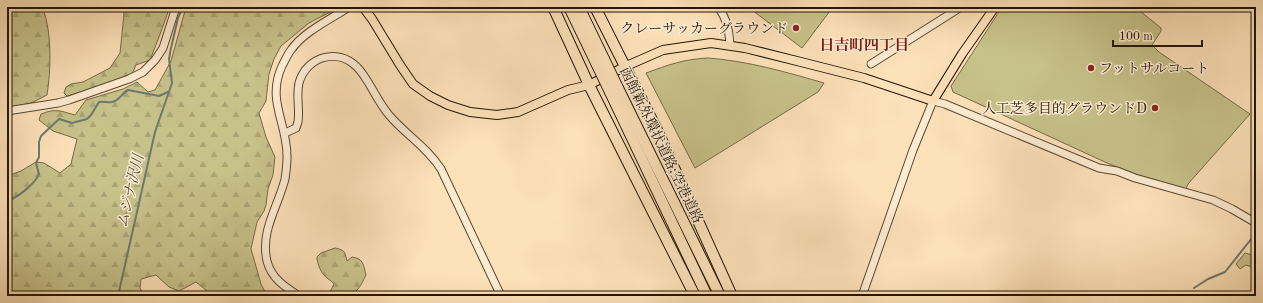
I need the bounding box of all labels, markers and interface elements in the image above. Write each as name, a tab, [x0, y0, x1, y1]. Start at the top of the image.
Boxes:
place label: クレーサッカーグラウンド	[620, 21, 788, 36]
scale bar	[1113, 22, 1202, 48]
marker: クレーサッカーグラウンド	[791, 23, 801, 33]
text: 100 m	[1119, 31, 1153, 43]
district label: 日吉町四丁目	[819, 37, 909, 54]
place label: フットサルコート	[1099, 62, 1209, 76]
marker: フットサルコート	[1086, 63, 1096, 73]
street label: 函館新外環状道路;空港道路	[617, 65, 706, 226]
place label: 人工芝多目的グラウンドD	[982, 101, 1147, 116]
marker: 人工芝多目的グラウンドD	[1150, 103, 1160, 113]
water label: ムジナ沢川	[114, 151, 148, 230]

